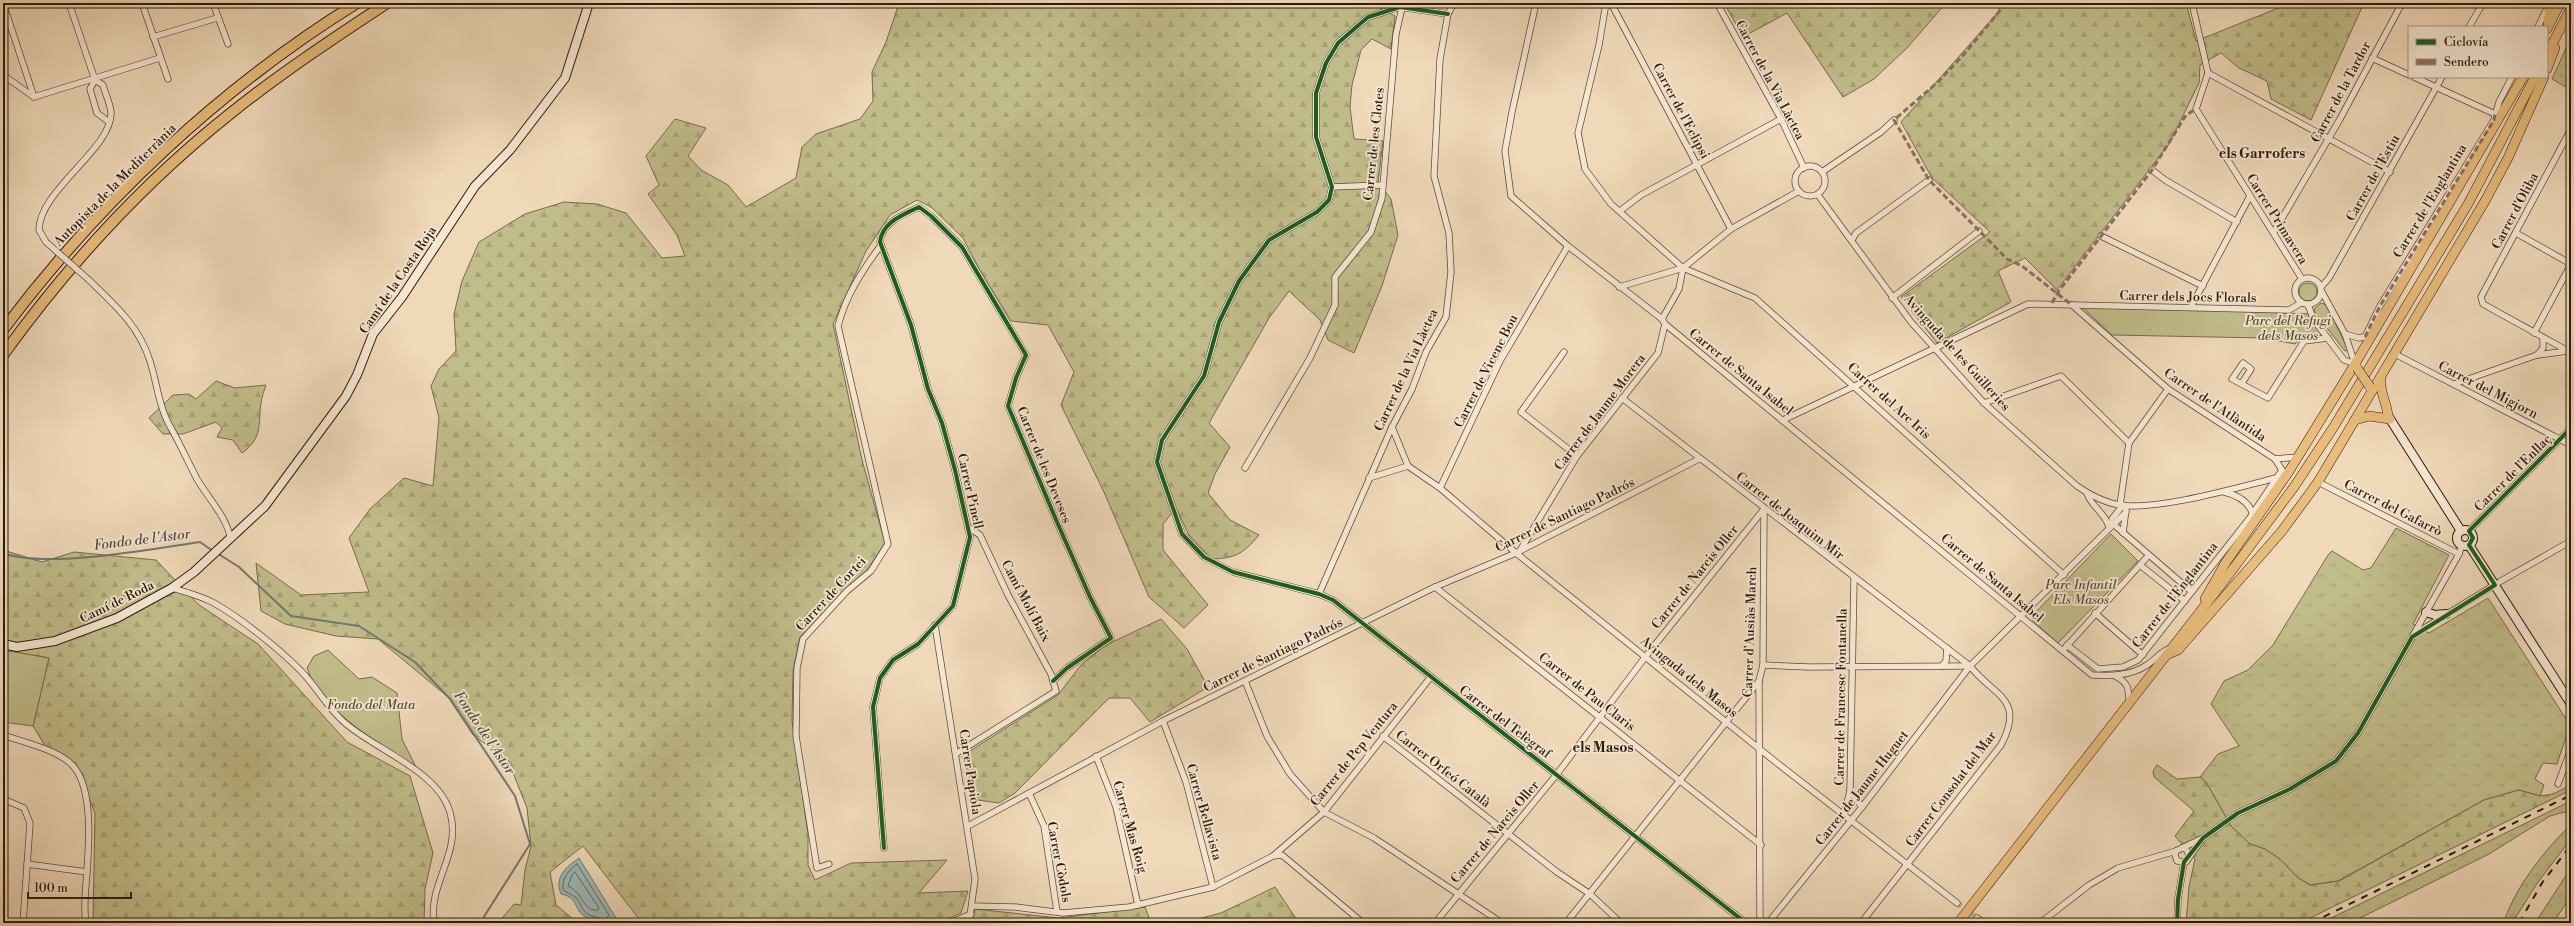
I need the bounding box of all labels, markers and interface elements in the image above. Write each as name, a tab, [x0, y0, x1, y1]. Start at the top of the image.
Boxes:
street label: Carrer de la Via Làctea	[1732, 18, 1808, 143]
legend	[2408, 26, 2548, 78]
text: Ciclovía	[2444, 35, 2489, 50]
street label: Carrer de la Tardor	[2308, 38, 2375, 145]
text: Sendero	[2444, 55, 2489, 70]
street label: Carrer de l'Eclipsi	[1649, 60, 1713, 162]
street label: Carrer de les Clotes	[1360, 86, 1388, 201]
street label: Autopista de la Mediterrània	[50, 120, 180, 250]
street label: Carrer de l'Estiu	[2343, 132, 2404, 224]
street label: Carrer de l'Englantina	[2390, 141, 2471, 261]
district label: els Garrofers	[2219, 145, 2305, 163]
street label: Carrer d'Oliba	[2488, 170, 2542, 252]
street label: Carrer Primavera	[2243, 171, 2311, 268]
street label: Camí de la Costa Roja	[356, 223, 440, 337]
street label: Carrer dels Jocs Florals	[2119, 288, 2257, 306]
street label: Avinguda de les Guilleries	[1900, 291, 2014, 415]
street label: Carrer de la Via Làctea	[1371, 306, 1442, 434]
street label: Carrer de Vicenc Bou	[1450, 311, 1522, 430]
park label: Parc del Refugi dels Masos	[2244, 313, 2332, 344]
street label: Carrer de Santa Isabel	[1686, 325, 1796, 419]
street label: Carrer de Jaume Morera	[1551, 350, 1649, 473]
street label: Carrer del Migjorn	[2435, 358, 2541, 422]
street label: Carrer del Arc Iris	[1844, 359, 1934, 443]
street label: Carrer de l'Atlàntida	[2161, 365, 2269, 445]
street label: Carrer de les Deveses	[1013, 404, 1075, 526]
street label: Carrer de l'Enllaç	[2471, 431, 2555, 515]
street label: Carrer Pinell	[954, 452, 986, 530]
street label: Carrer de Joaquim Mir	[1733, 469, 1848, 563]
street label: Carrer de Santiago Padrós	[1493, 474, 1638, 556]
street label: Carrer del Gafarrò	[2341, 476, 2445, 540]
street label: Carrer de Narcis Oller	[1648, 521, 1742, 632]
water label: Fondo de l'Astor	[93, 525, 192, 555]
street label: Carrer de Santa Isabel	[1937, 530, 2047, 626]
street label: Carrer de l'Englantina	[2129, 539, 2222, 651]
street label: Carrer de Cortei	[792, 553, 870, 635]
street label: Camí Molí Baix	[998, 557, 1054, 645]
street label: Carrer d'Ausiàs March	[1740, 566, 1760, 698]
street label: Camí de Roda	[77, 577, 157, 627]
park label: Parc Infantil Els Masos	[2044, 577, 2117, 608]
street label: Carrer de Francesc Fontanella	[1831, 608, 1851, 786]
street label: Carrer de Santiago Padrós	[1201, 614, 1346, 696]
street label: Avinguda dels Masos	[1636, 632, 1741, 721]
street label: Carrer de Pau Claris	[1535, 649, 1639, 735]
street label: Carrer del Telègraf	[1456, 682, 1555, 763]
water label: Fondo de l'Astor	[449, 688, 519, 779]
park label: Fondo del Mata	[327, 697, 416, 713]
street label: Carrer de Pep Ventura	[1307, 698, 1401, 809]
street label: Carrer Orfeó Català	[1392, 727, 1494, 811]
street label: Carrer de Jaume Huguet	[1812, 727, 1912, 849]
street label: Carrer Papiola	[955, 728, 985, 816]
street label: Carrer Consolat del Mar	[1902, 728, 2000, 850]
district label: els Masos	[1572, 739, 1634, 757]
street label: Carrer Bellavista	[1183, 762, 1226, 862]
street label: Carrer de Narcis Oller	[1447, 777, 1543, 887]
street label: Carrer Mas Roig	[1109, 779, 1151, 875]
street label: Carrer Còdols	[1043, 820, 1075, 904]
scale bar	[28, 874, 131, 900]
text: 100 m	[34, 881, 68, 896]

